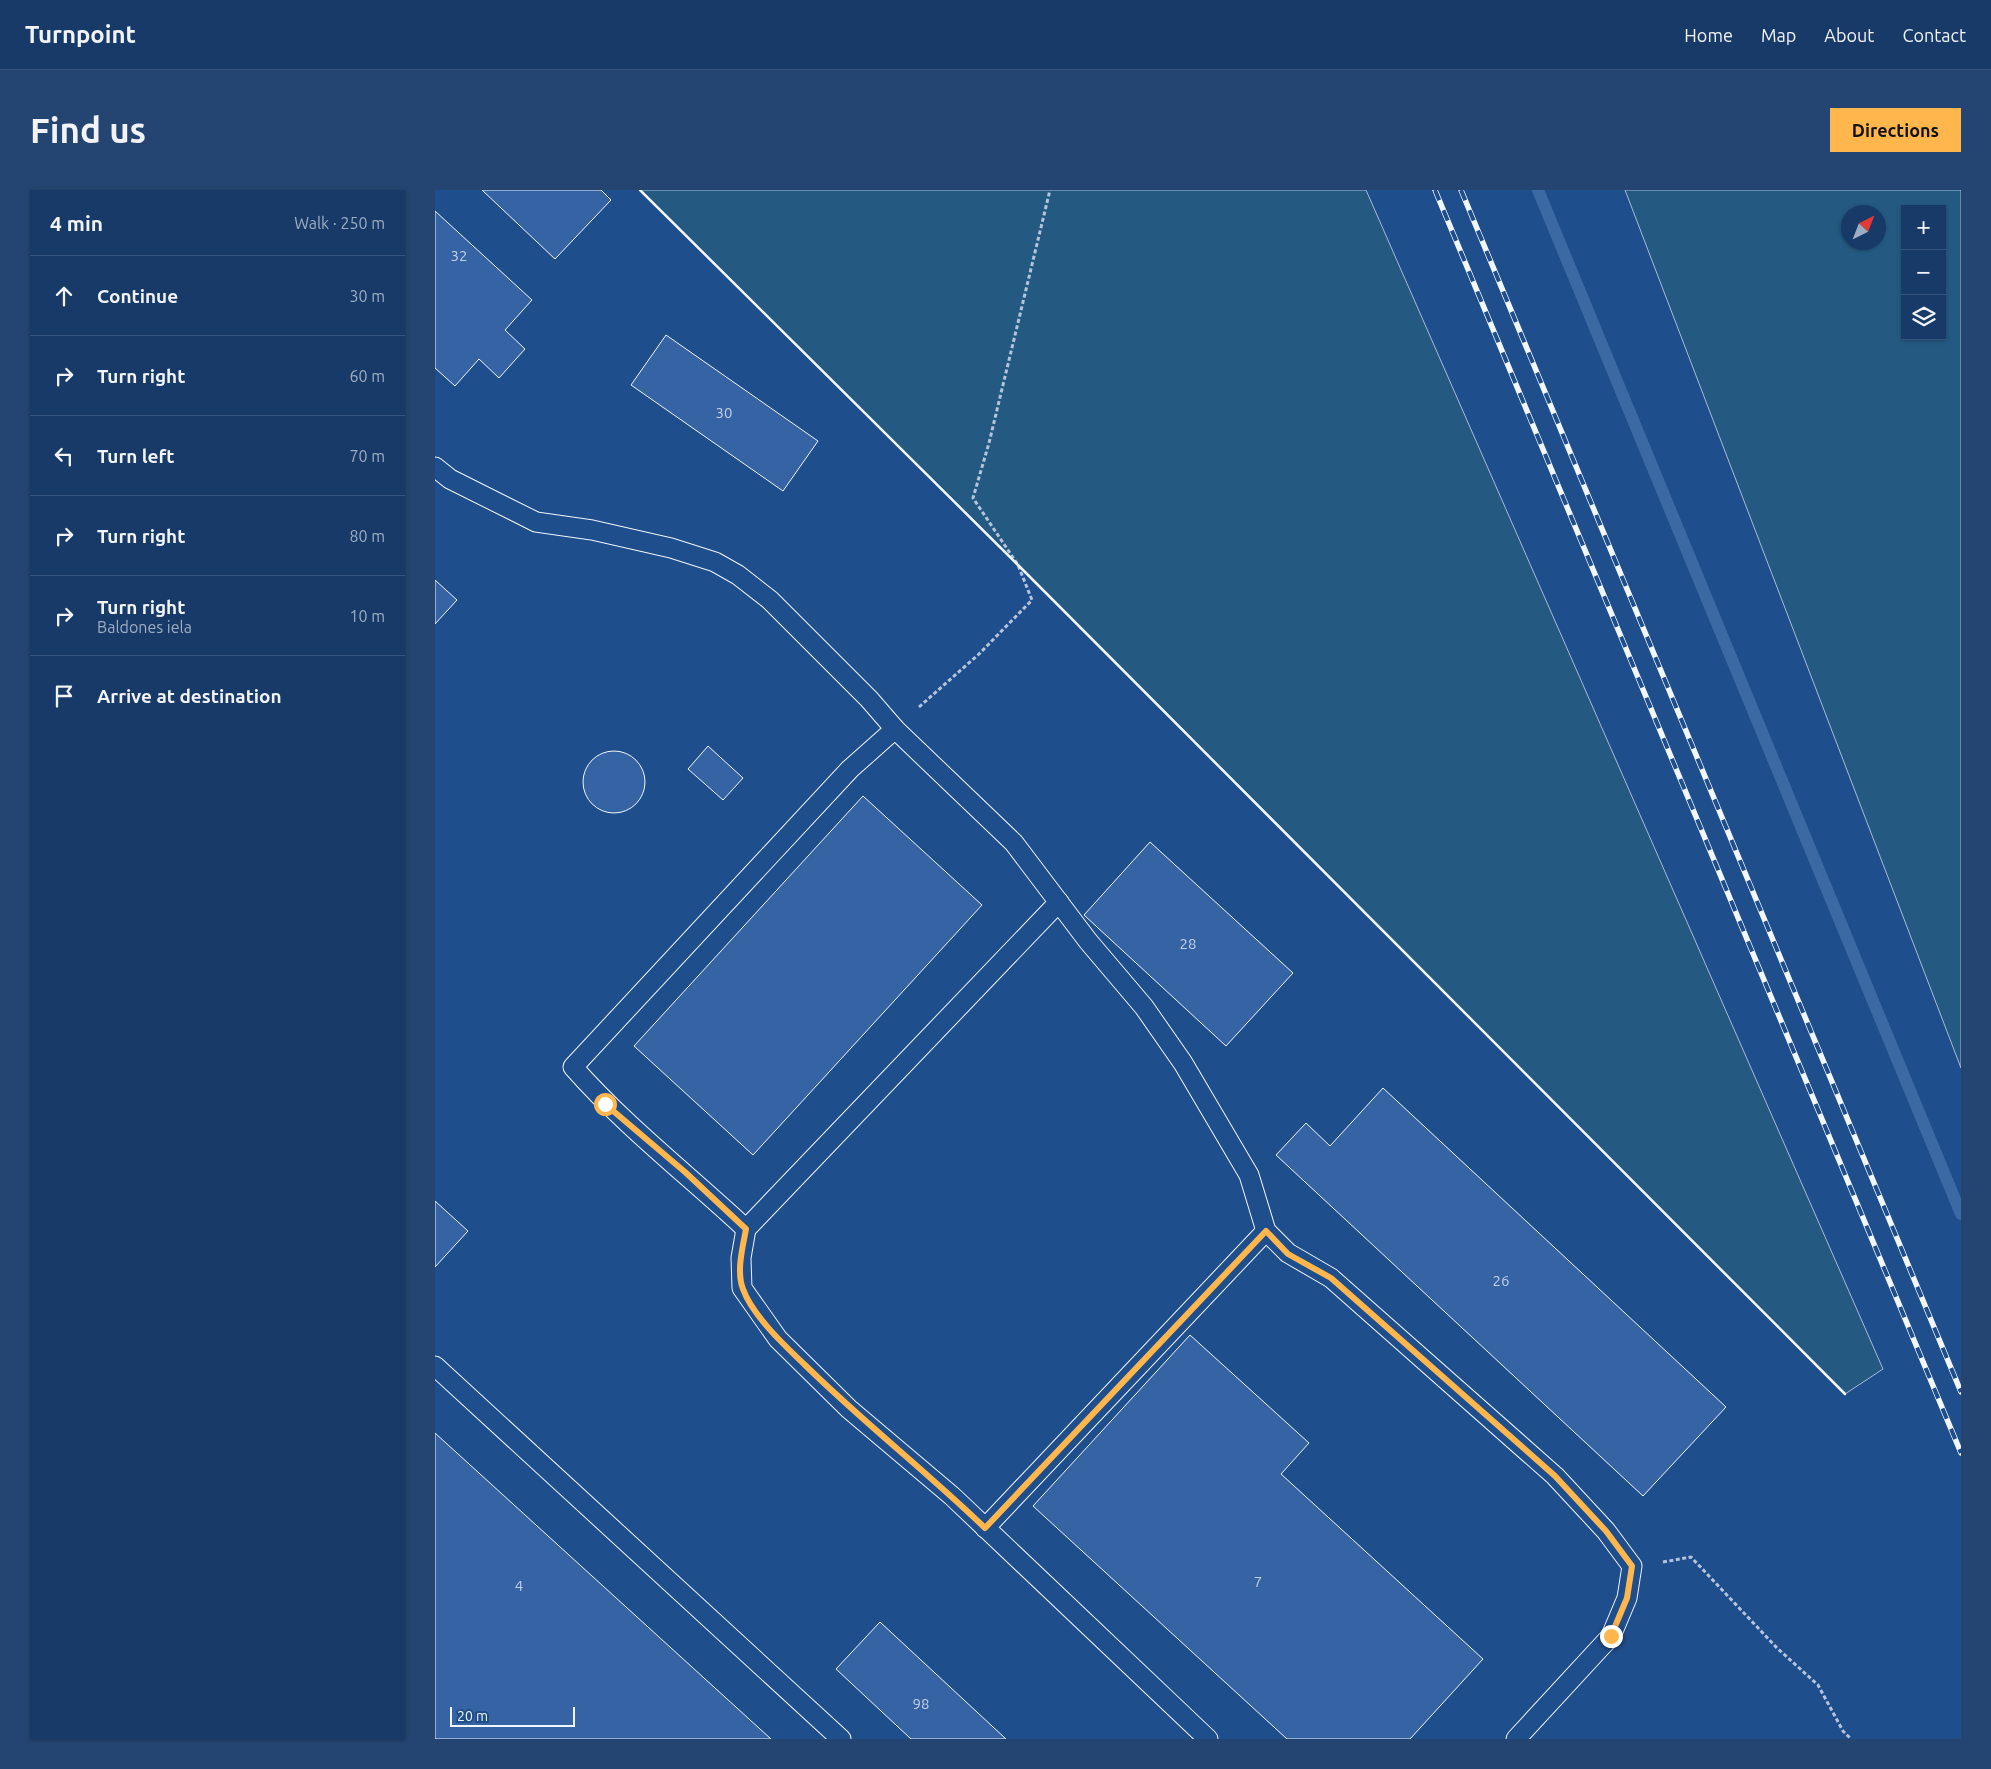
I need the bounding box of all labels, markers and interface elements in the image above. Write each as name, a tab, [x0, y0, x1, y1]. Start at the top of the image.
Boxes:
text: Turnpoint	[25, 21, 136, 48]
text: Home	[1684, 25, 1733, 45]
text: Map	[1761, 25, 1796, 45]
text: About	[1824, 25, 1874, 45]
text: Contact	[1902, 25, 1966, 45]
button: Directions	[1830, 108, 1961, 152]
text: Find us	[30, 110, 146, 150]
north arrow	[1841, 205, 1886, 250]
map controls	[1901, 205, 1946, 340]
button: +	[1901, 205, 1946, 250]
text: 4 min	[50, 211, 103, 235]
text: Walk · 250 m	[294, 214, 385, 232]
house number: 32	[451, 247, 467, 264]
button: −	[1901, 250, 1946, 295]
icon: ahead	[50, 282, 78, 310]
text: Continue	[97, 285, 178, 307]
text: 30 m	[349, 287, 385, 305]
button: layers	[1901, 295, 1946, 340]
icon: right	[50, 362, 78, 390]
text: Turn right	[97, 365, 185, 387]
text: 60 m	[349, 367, 385, 385]
house number: 30	[716, 404, 732, 421]
icon: left	[50, 442, 78, 470]
text: Turn left	[97, 445, 175, 467]
text: 70 m	[349, 447, 385, 465]
icon: right	[50, 522, 78, 550]
text: Turn right	[97, 525, 185, 547]
text: 80 m	[349, 527, 385, 545]
text: Turn right	[97, 596, 185, 618]
icon: right	[50, 602, 78, 630]
text: 10 m	[349, 607, 385, 625]
text: Baldones iela	[97, 618, 192, 636]
icon: arrive	[50, 682, 78, 710]
text: Arrive at destination	[97, 685, 282, 707]
house number: 28	[1180, 935, 1196, 952]
route start	[594, 1093, 617, 1116]
house number: 26	[1493, 1272, 1509, 1289]
house number: 7	[1254, 1573, 1262, 1590]
house number: 4	[515, 1577, 523, 1594]
route end	[1600, 1625, 1623, 1648]
house number: 98	[913, 1695, 929, 1712]
scale bar	[450, 1704, 575, 1727]
text: 20 m	[457, 1708, 488, 1724]

